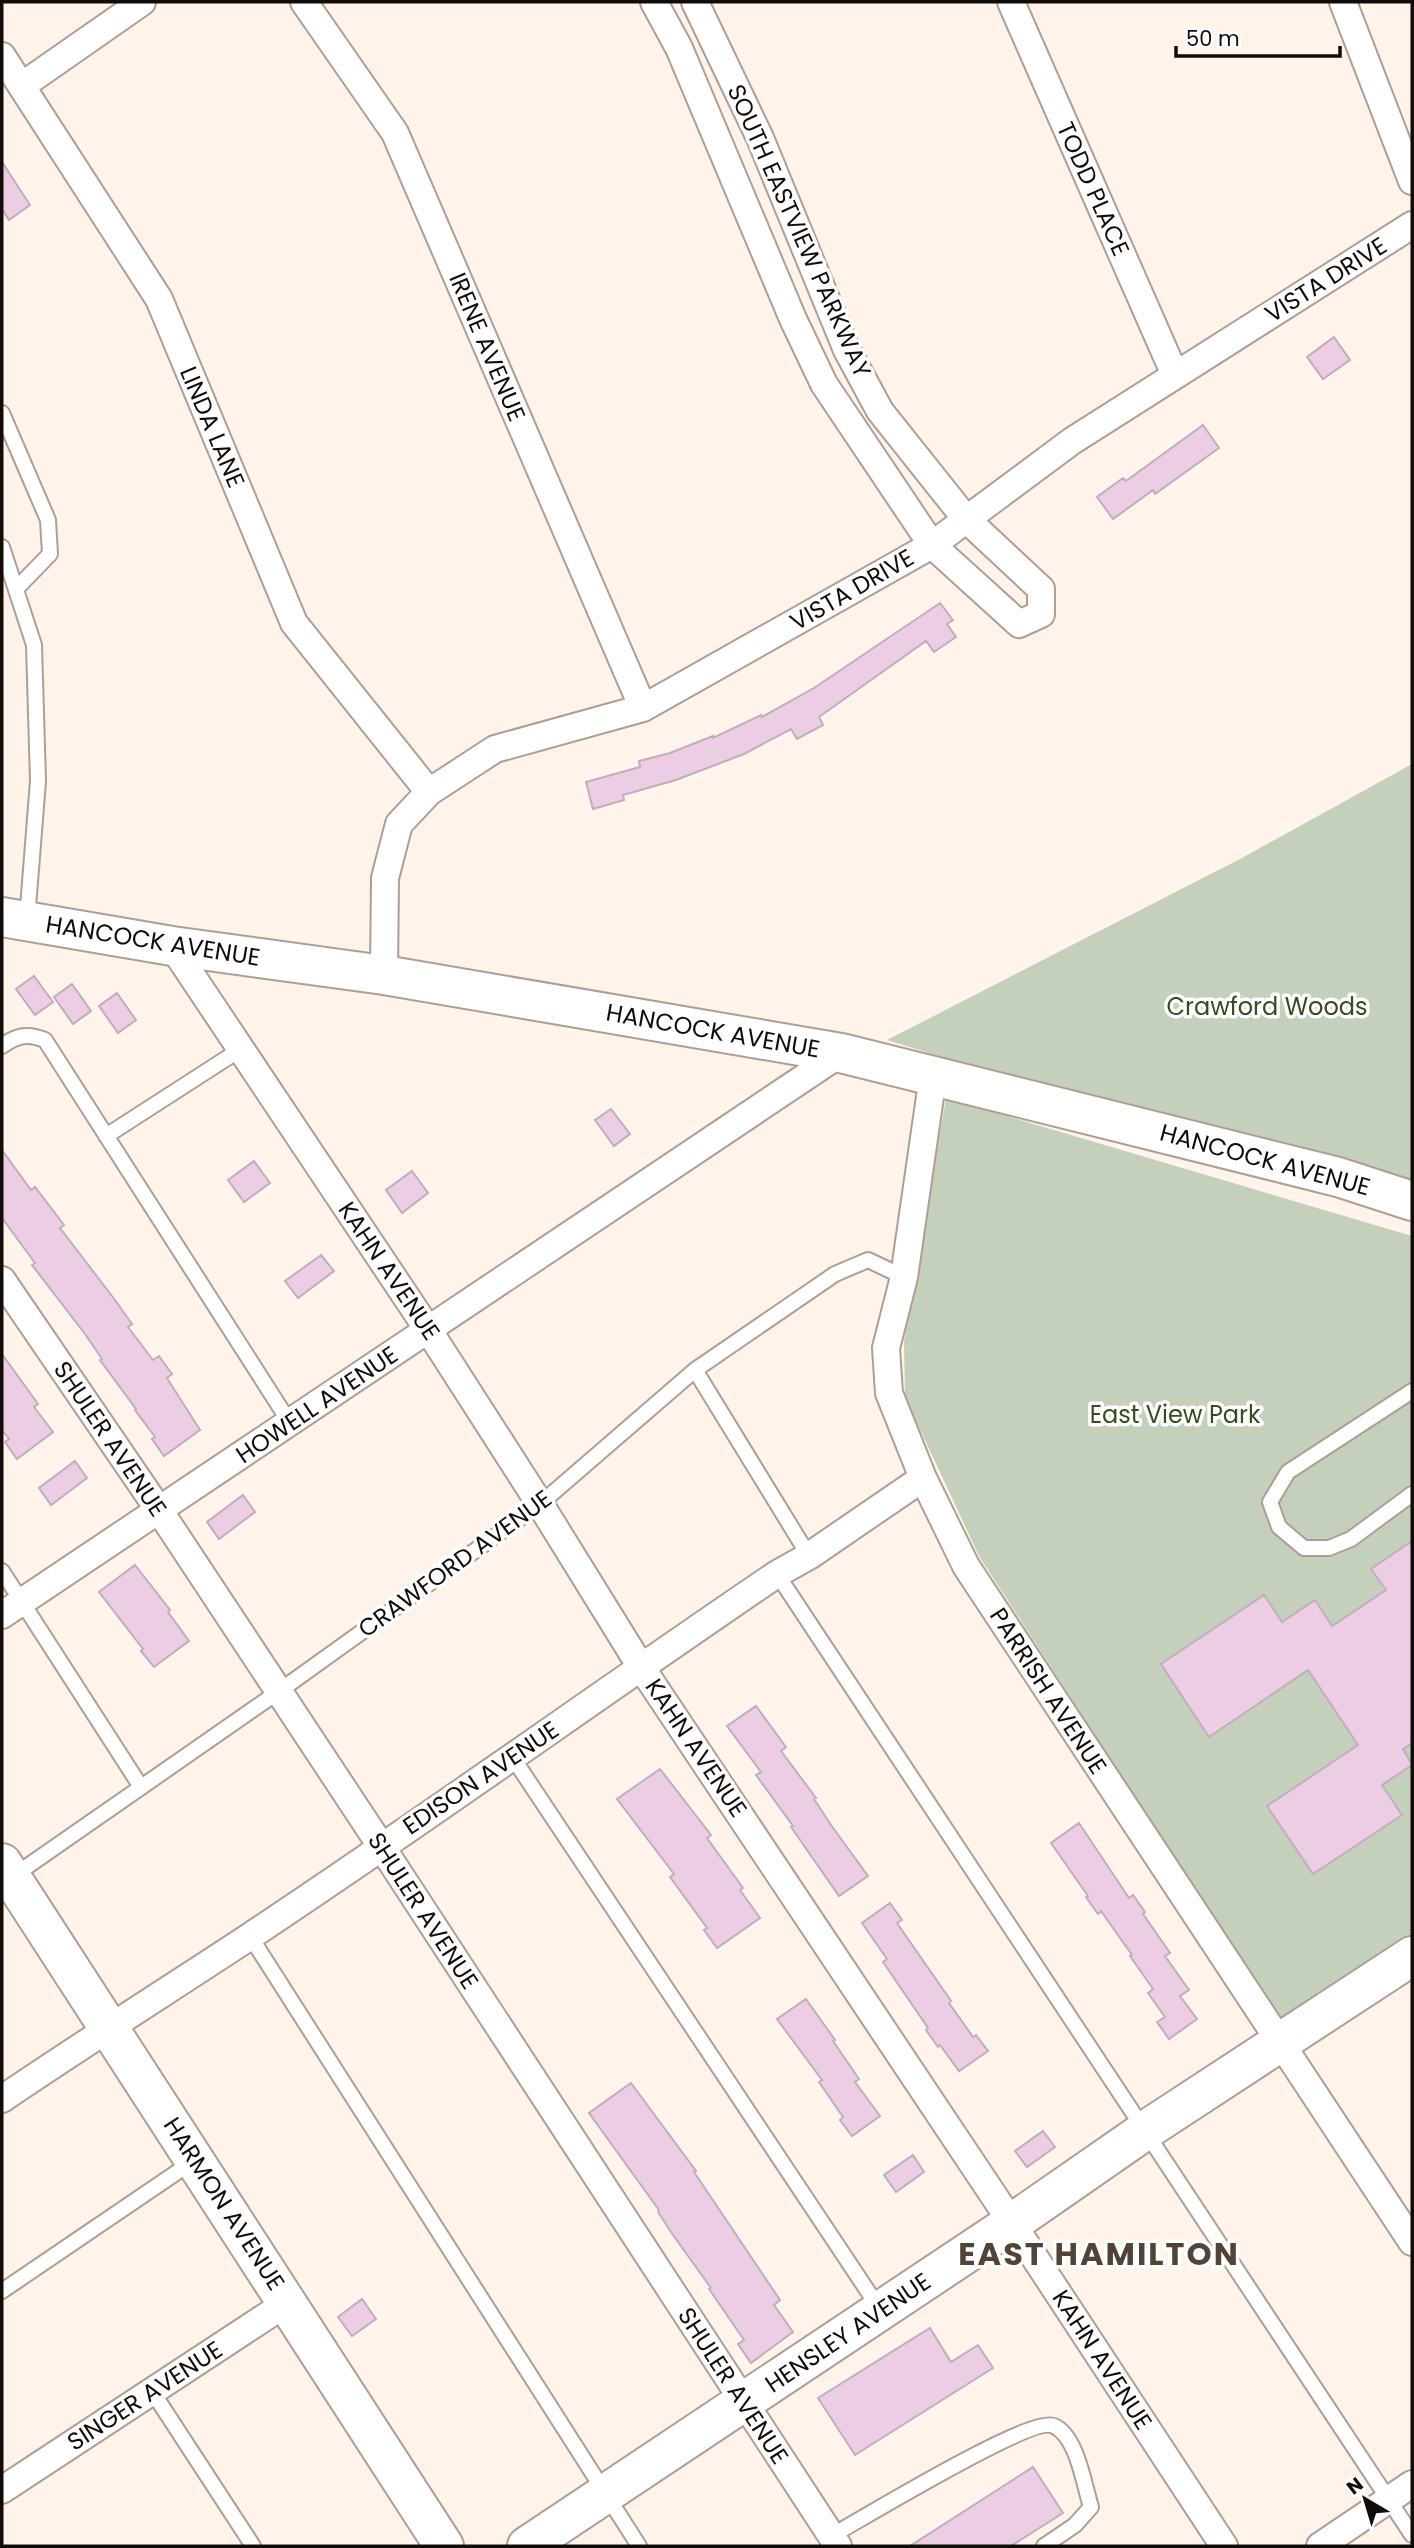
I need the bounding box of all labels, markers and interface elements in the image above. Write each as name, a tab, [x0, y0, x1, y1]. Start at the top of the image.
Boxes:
scale bar	[1176, 14, 1340, 58]
text: 50 m	[1186, 24, 1240, 53]
street label: SOUTH EASTVIEW PARKWAY	[720, 79, 879, 383]
street label: TODD PLACE	[1049, 117, 1138, 261]
street label: VISTA DRIVE	[1259, 229, 1393, 330]
street label: IRENE AVENUE	[441, 267, 534, 426]
street label: LINDA LANE	[172, 361, 253, 492]
street label: VISTA DRIVE	[784, 541, 920, 638]
street label: HANCOCK AVENUE	[44, 907, 263, 974]
park label: Crawford Woods	[1166, 990, 1368, 1023]
street label: HANCOCK AVENUE	[604, 995, 823, 1066]
street label: HANCOCK AVENUE	[1156, 1116, 1374, 1203]
street label: KAHN AVENUE	[331, 1195, 448, 1346]
street label: HOWELL AVENUE	[229, 1338, 404, 1471]
street label: SHULER AVENUE	[46, 1355, 175, 1523]
park label: East View Park	[1090, 1398, 1261, 1431]
street label: CRAWFORD AVENUE	[351, 1482, 558, 1645]
street label: PARRISH AVENUE	[982, 1601, 1115, 1780]
street label: KAHN AVENUE	[638, 1672, 755, 1823]
street label: EDISON AVENUE	[396, 1713, 565, 1842]
street label: SHULER AVENUE	[360, 1826, 486, 1995]
street label: HARMON AVENUE	[156, 2111, 293, 2297]
district label: EAST HAMILTON	[958, 2231, 1240, 2276]
street label: HENSLEY AVENUE	[758, 2265, 937, 2400]
street label: KAHN AVENUE	[1045, 2283, 1160, 2436]
street label: SHULER AVENUE	[670, 2301, 796, 2470]
street label: SINGER AVENUE	[61, 2333, 229, 2458]
north arrow	[1330, 2464, 1400, 2534]
text: N	[1341, 2471, 1369, 2501]

